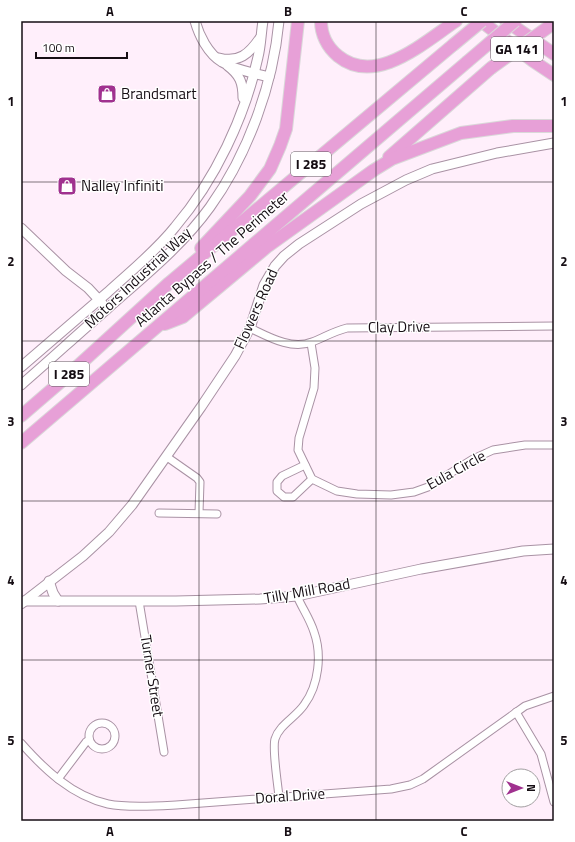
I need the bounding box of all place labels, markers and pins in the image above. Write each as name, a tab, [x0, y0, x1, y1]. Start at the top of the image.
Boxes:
place label: Brandsmart	[121, 82, 197, 105]
shop icon: Brandsmart	[96, 83, 118, 105]
place label: Nalley Infiniti	[81, 174, 163, 197]
shop icon: Nalley Infiniti	[56, 175, 78, 197]

